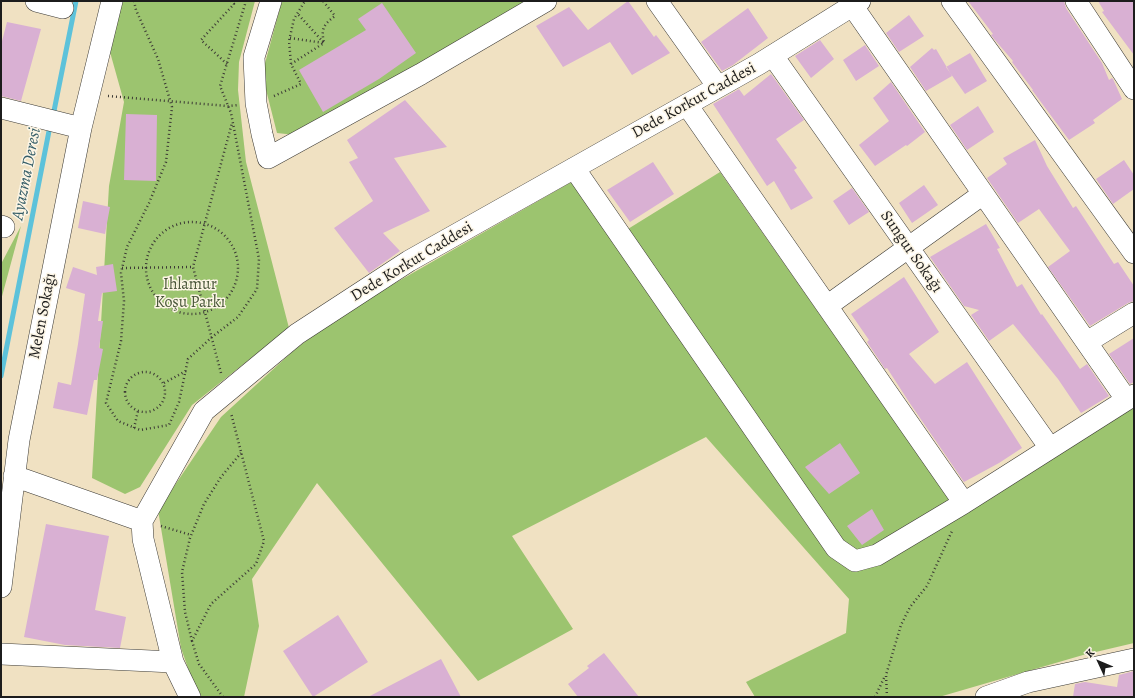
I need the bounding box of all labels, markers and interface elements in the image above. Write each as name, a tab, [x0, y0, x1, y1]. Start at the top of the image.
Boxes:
street label: Dede Korkut Caddesi	[629, 59, 759, 143]
water label: Ayazma Deresi	[8, 126, 46, 222]
street label: Sungur Sokağı	[876, 207, 946, 297]
street label: Dede Korkut Caddesi	[348, 218, 476, 306]
street label: Melen Sokağı	[25, 271, 61, 361]
park label: Ihlamur Koşu Parkı	[155, 275, 225, 313]
north arrow	[1079, 642, 1119, 682]
text: K	[1082, 646, 1098, 661]

